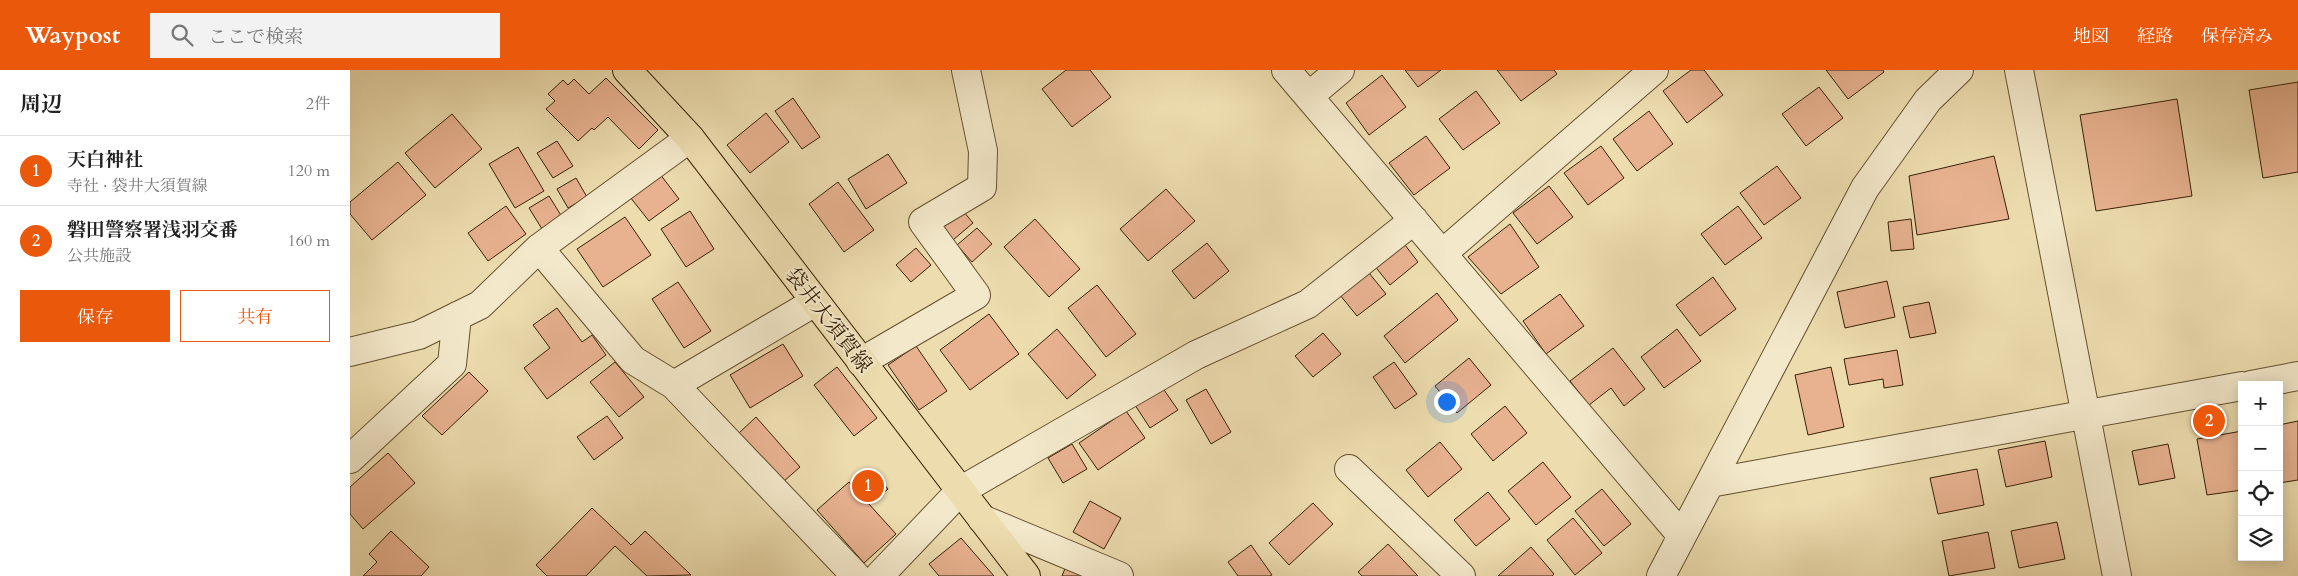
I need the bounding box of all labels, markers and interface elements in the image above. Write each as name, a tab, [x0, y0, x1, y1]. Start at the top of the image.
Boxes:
search box	[150, 13, 500, 58]
text: Waypost	[25, 19, 120, 52]
icon: search	[168, 21, 196, 49]
text: ここで検索	[208, 24, 303, 50]
text: 地図	[2073, 24, 2109, 49]
text: 経路	[2137, 24, 2173, 49]
text: 保存済み	[2201, 24, 2273, 49]
text: 周辺	[20, 90, 62, 119]
text: 2件	[306, 93, 330, 115]
text: 天白神社	[67, 147, 143, 173]
text: 1	[32, 160, 40, 182]
text: 120 m	[288, 160, 330, 182]
text: 寺社 · 袋井大須賀線	[67, 175, 208, 197]
text: 磐田警察署浅羽交番	[67, 217, 238, 243]
text: 2	[32, 230, 40, 252]
text: 160 m	[288, 230, 330, 252]
text: 公共施設	[67, 245, 131, 267]
street label: 袋井大須賀線	[778, 262, 879, 379]
button: 保存	[20, 290, 170, 342]
button: 共有	[180, 290, 330, 342]
map controls	[2238, 381, 2283, 561]
button: +	[2238, 381, 2283, 426]
your location	[1434, 389, 1460, 415]
pin: 2	[2193, 402, 2225, 440]
button: −	[2238, 426, 2283, 471]
pin: 1	[852, 467, 884, 505]
button: locate	[2238, 471, 2283, 516]
button: layers	[2238, 516, 2283, 561]

